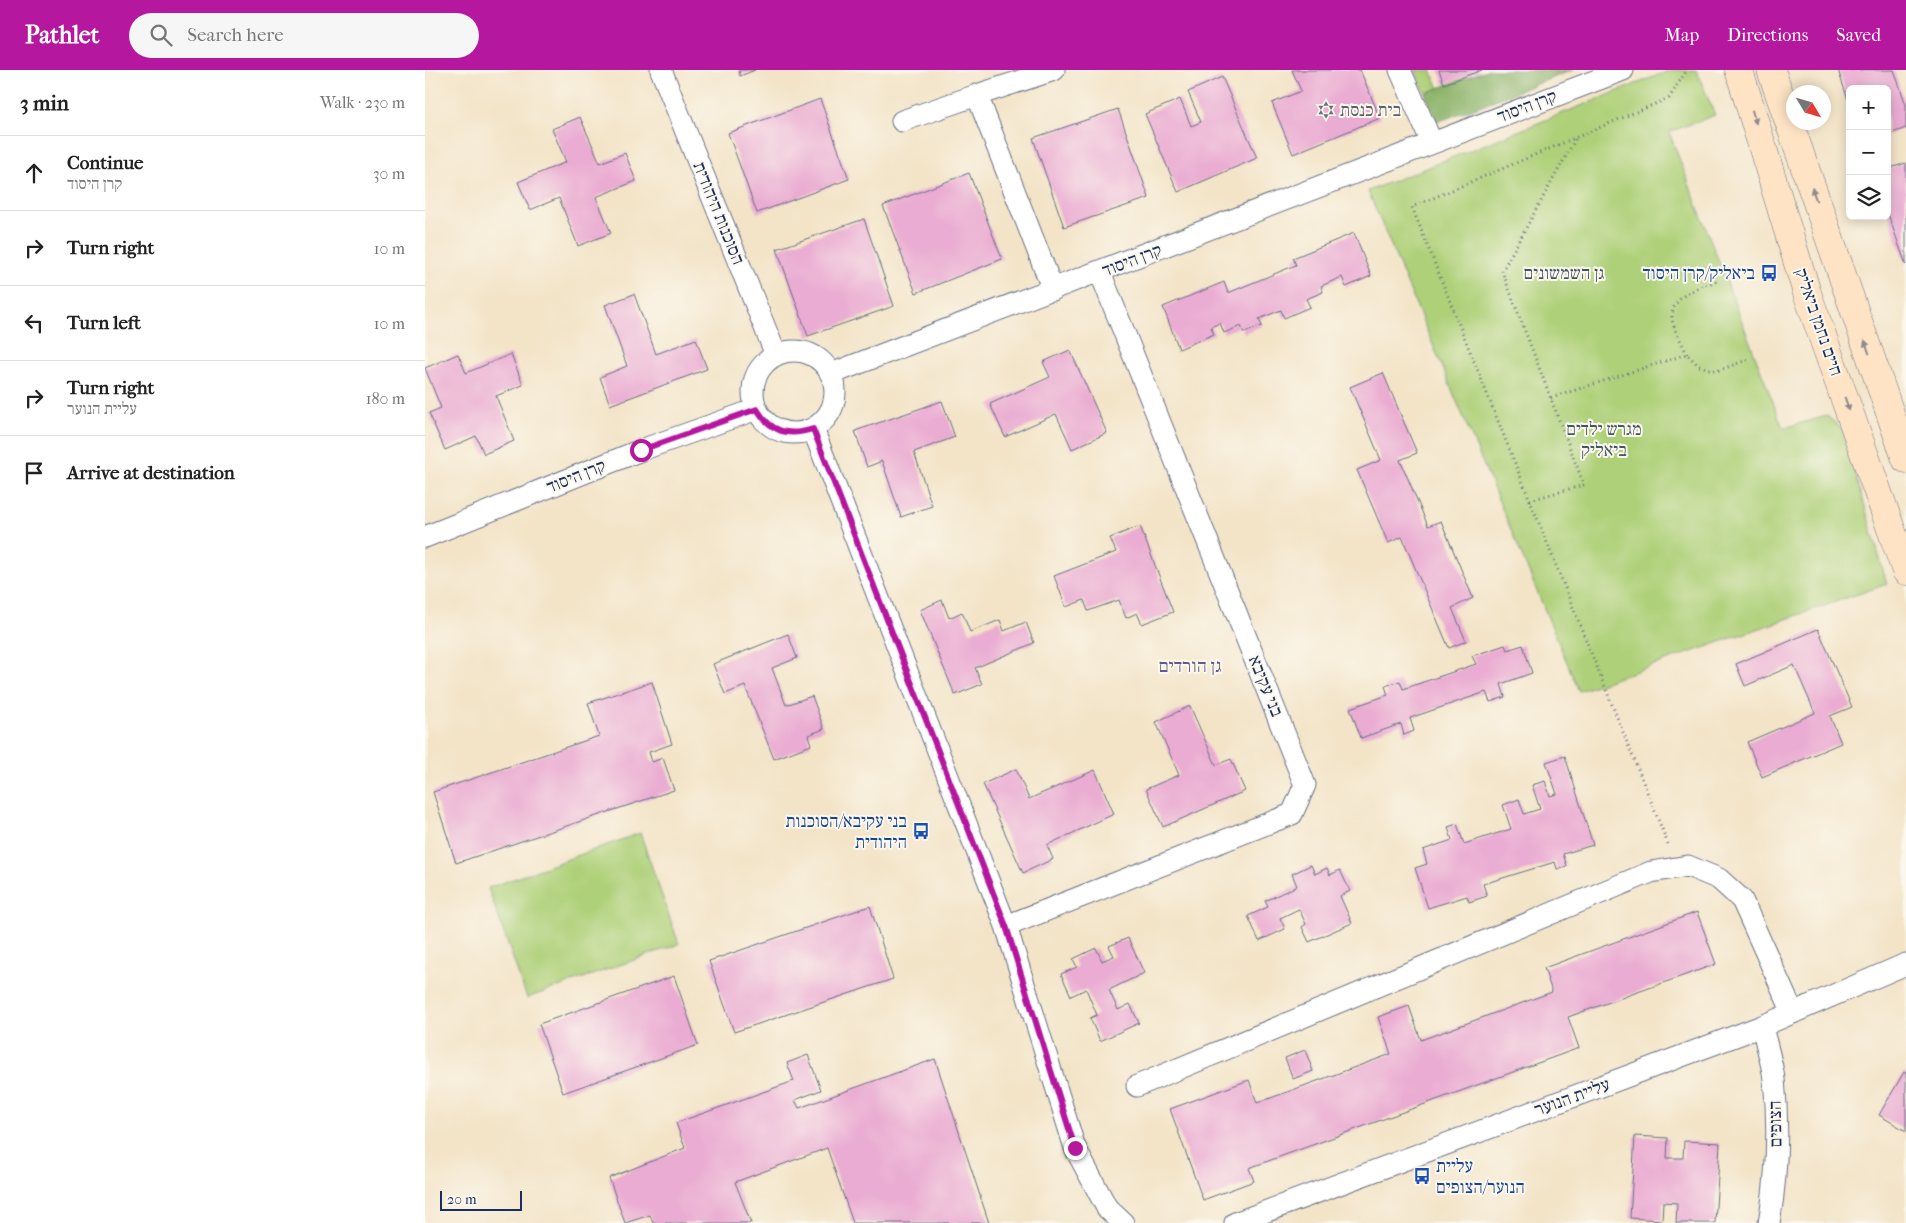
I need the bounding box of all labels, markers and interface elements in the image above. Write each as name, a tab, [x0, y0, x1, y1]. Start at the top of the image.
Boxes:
search box	[129, 13, 479, 58]
text: Pathlet	[25, 21, 99, 49]
icon: search	[147, 21, 175, 49]
text: Search here	[187, 24, 284, 46]
text: Map	[1665, 25, 1699, 46]
text: Directions	[1727, 25, 1808, 46]
text: Saved	[1836, 25, 1881, 46]
north arrow	[1786, 85, 1831, 130]
map controls	[1846, 85, 1891, 220]
button: +	[1846, 85, 1891, 130]
street label: קרן היסוד	[1494, 86, 1560, 127]
text: 3 min	[20, 91, 69, 115]
text: Walk · 230 m	[320, 93, 405, 112]
synagogue icon: בית כנסת	[1316, 100, 1336, 120]
place label: בית כנסת	[1340, 100, 1401, 121]
one-way arrow	[1750, 109, 1758, 124]
button: −	[1846, 130, 1891, 175]
text: Continue	[67, 152, 143, 174]
icon: ahead	[20, 159, 48, 187]
street label: הסוכנות היהודית	[688, 159, 749, 268]
text: 30 m	[373, 164, 405, 183]
text: קרן היסוד	[67, 174, 122, 193]
button: layers	[1846, 175, 1891, 220]
one-way arrow	[1810, 186, 1817, 201]
icon: right	[20, 234, 48, 262]
text: Turn right	[67, 237, 154, 259]
text: 10 m	[374, 239, 405, 258]
street label: קרן היסוד	[1099, 240, 1165, 281]
park label: גן השמשונים	[1524, 263, 1604, 284]
place label: ביאליק/קרן היסוד	[1643, 263, 1755, 284]
bus stop icon: ביאליק/קרן היסוד	[1759, 263, 1779, 283]
street label: חיים נחמן ביאליק	[1790, 266, 1847, 379]
icon: left	[20, 309, 48, 337]
text: Turn left	[67, 312, 141, 334]
text: 10 m	[374, 314, 405, 333]
one-way arrow	[1863, 339, 1871, 354]
text: Turn right	[67, 377, 154, 399]
icon: right	[20, 384, 48, 412]
text: 180 m	[366, 389, 405, 408]
one-way arrow	[1844, 397, 1851, 412]
text: עליית הנוער	[67, 399, 137, 418]
park label: מגרש ילדים ביאליק	[1566, 419, 1642, 461]
route start	[630, 439, 653, 462]
street label: קרן היסוד	[543, 455, 609, 498]
icon: arrive	[20, 459, 48, 487]
text: Arrive at destination	[67, 462, 235, 484]
street label: בני עקיבא	[1244, 653, 1287, 720]
district label: גן הורדים	[1158, 655, 1222, 677]
place label: בני עקיבא/הסוכנות היהודית	[785, 811, 907, 853]
bus stop icon: בני עקיבא/הסוכנות היהודית	[911, 821, 931, 841]
street label: עליית הנוער	[1532, 1074, 1613, 1121]
street label: הצופים	[1765, 1100, 1786, 1148]
route end	[1064, 1137, 1087, 1160]
place label: עליית הנוער/הצופים	[1436, 1156, 1525, 1198]
bus stop icon: עליית הנוער/הצופים	[1412, 1166, 1432, 1186]
scale bar	[440, 1188, 523, 1211]
text: 20 m	[447, 1191, 477, 1208]

